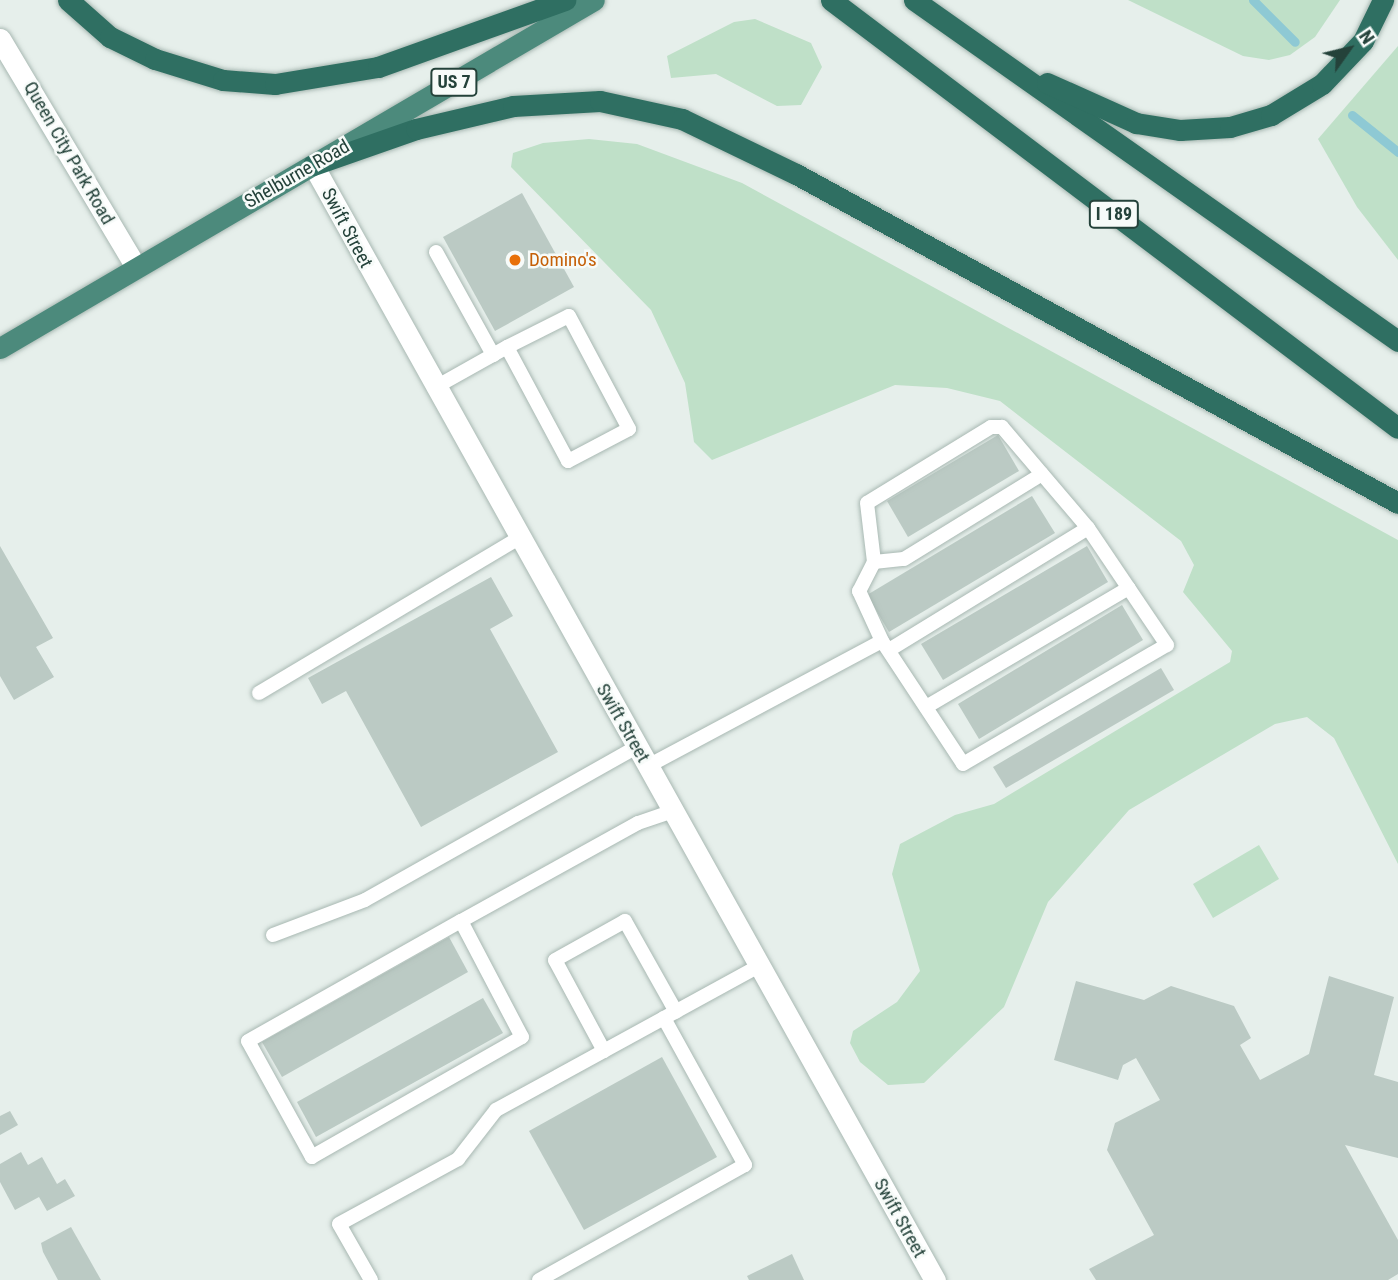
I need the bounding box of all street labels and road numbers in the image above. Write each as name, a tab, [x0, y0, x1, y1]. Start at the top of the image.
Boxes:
road number: US 7	[430, 68, 478, 96]
street label: Queen City Park Road	[19, 77, 119, 229]
street label: Shelburne Road	[241, 135, 353, 213]
street label: Swift Street	[316, 184, 378, 272]
road number: I 189	[1088, 200, 1140, 229]
street label: Swift Street	[591, 680, 655, 766]
street label: Swift Street	[869, 1174, 931, 1262]

